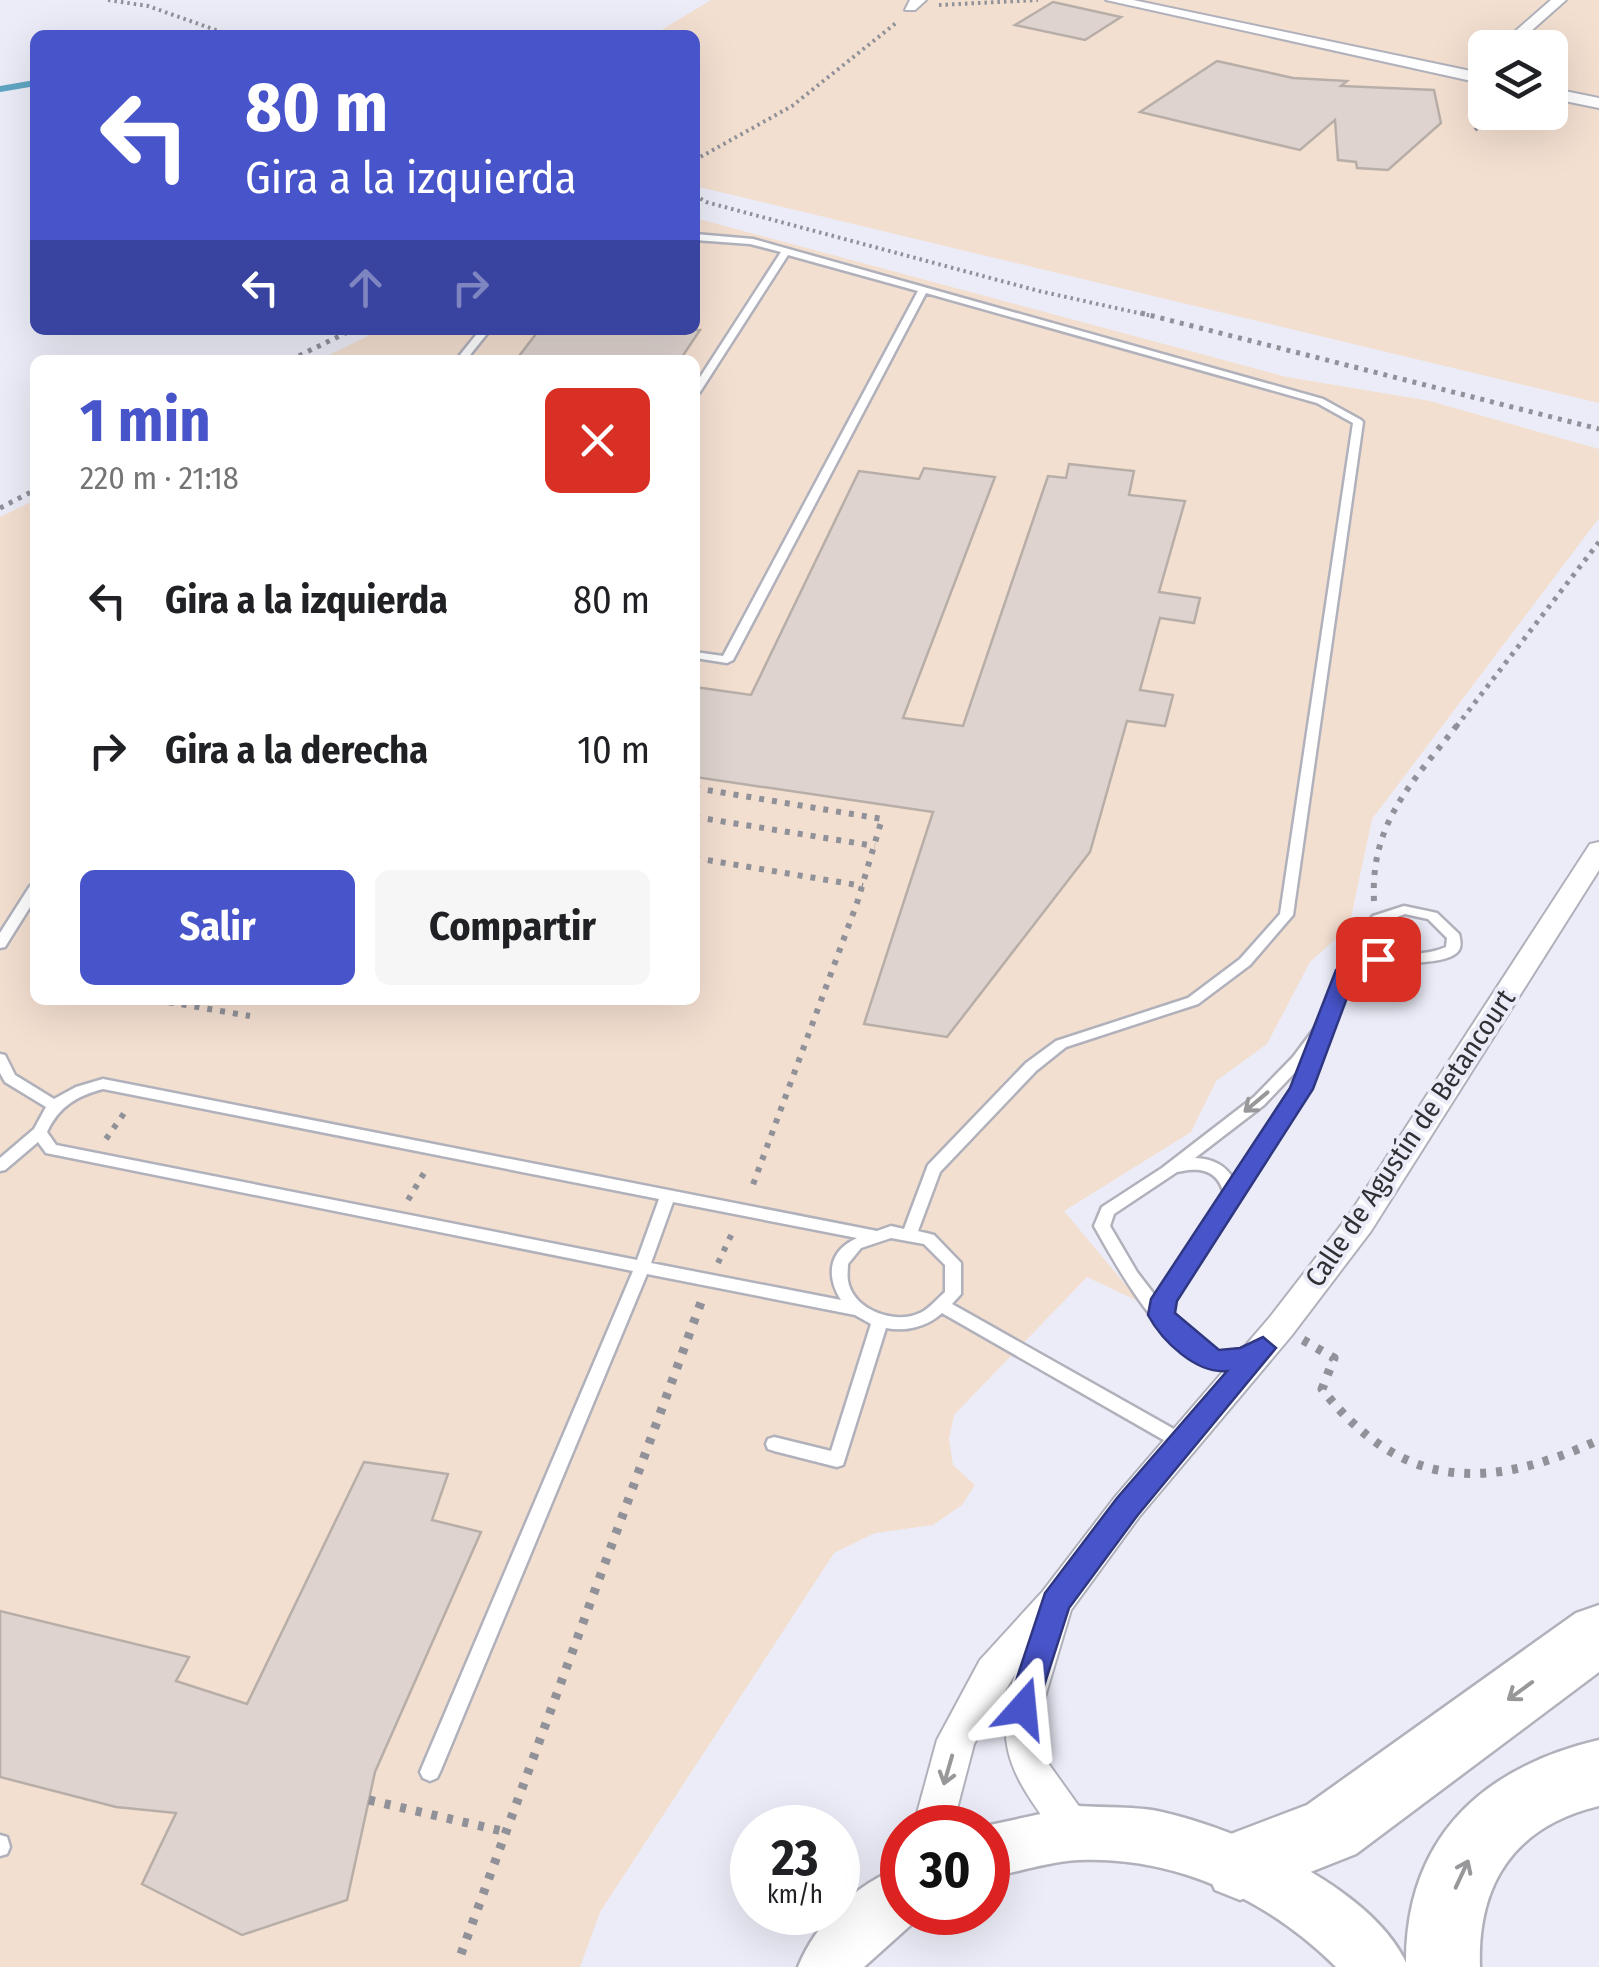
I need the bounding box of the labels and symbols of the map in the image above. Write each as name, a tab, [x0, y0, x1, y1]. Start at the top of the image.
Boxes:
pin	[1336, 917, 1421, 1002]
street label: Calle de Agustín de Betancourt	[1298, 982, 1522, 1293]
one-way arrow	[1244, 1090, 1269, 1113]
position arrow	[971, 1656, 1075, 1760]
one-way arrow	[1507, 1681, 1534, 1702]
one-way arrow	[938, 1754, 956, 1785]
speed limit sign: 30	[880, 1805, 1010, 1935]
one-way arrow	[1453, 1860, 1472, 1890]

